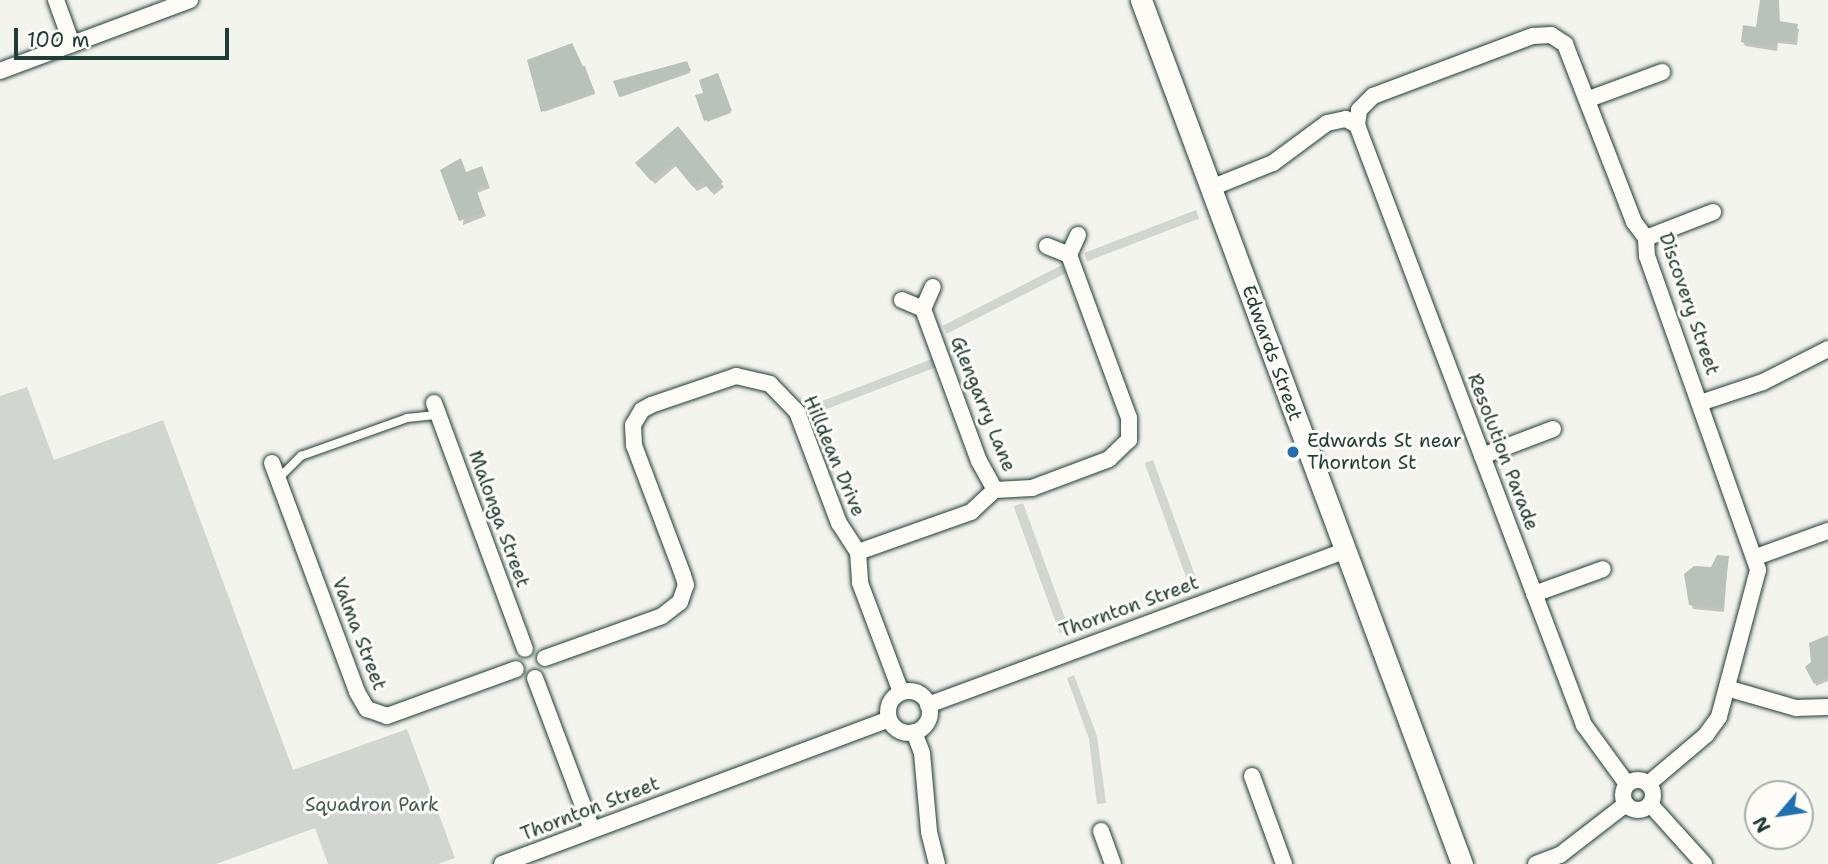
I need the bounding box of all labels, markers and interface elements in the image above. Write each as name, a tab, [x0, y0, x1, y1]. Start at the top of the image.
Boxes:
scale bar	[18, 14, 233, 58]
text: 100 m	[27, 26, 90, 54]
street label: Discovery Street	[1654, 230, 1724, 378]
street label: Edwards Street	[1237, 282, 1307, 424]
street label: Glengarry Lane	[946, 333, 1020, 475]
street label: Resolution Parade	[1463, 370, 1543, 534]
street label: Hilldean Drive	[798, 392, 870, 520]
place label: Edwards St near Thornton St	[1307, 430, 1462, 474]
marker: Edwards St near Thornton St	[1285, 444, 1301, 460]
street label: Malonga Street	[464, 447, 534, 591]
street label: Thornton Street	[1056, 571, 1202, 643]
street label: Valma Street	[327, 574, 391, 694]
street label: Thornton Street	[517, 772, 663, 846]
north arrow	[1744, 780, 1814, 850]
park label: Squadron Park	[305, 794, 439, 816]
text: N	[1747, 812, 1777, 837]

